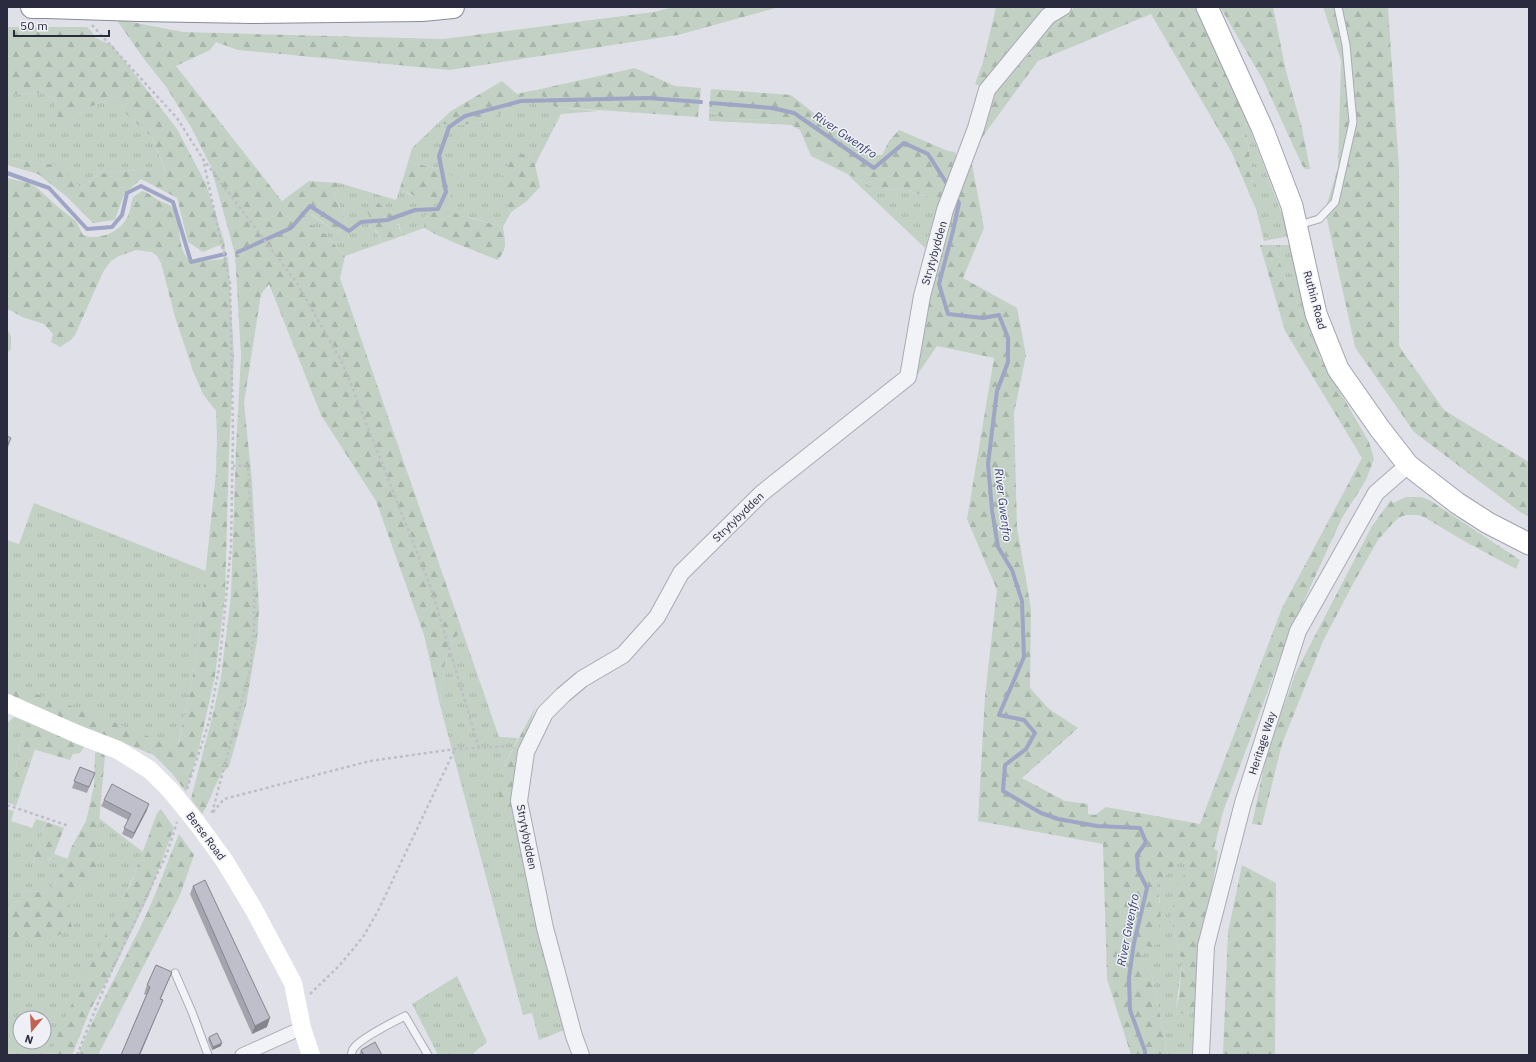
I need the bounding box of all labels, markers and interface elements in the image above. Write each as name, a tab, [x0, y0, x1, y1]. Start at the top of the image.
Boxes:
scale bar	[14, 12, 109, 38]
text: 50 m	[20, 18, 48, 33]
water label: River Gwenfro	[810, 108, 880, 162]
street label: Strytybydden	[918, 219, 950, 287]
street label: Ruthin Road	[1300, 269, 1330, 331]
water label: River Gwenfro	[992, 467, 1015, 543]
street label: Strytybydden	[709, 489, 767, 545]
street label: Heritage Way	[1245, 709, 1279, 776]
street label: Strytybydden	[514, 803, 540, 871]
street label: Berse Road	[183, 809, 229, 863]
water label: River Gwenfro	[1113, 892, 1142, 968]
north arrow	[12, 1010, 52, 1050]
text: N	[23, 1032, 35, 1047]

